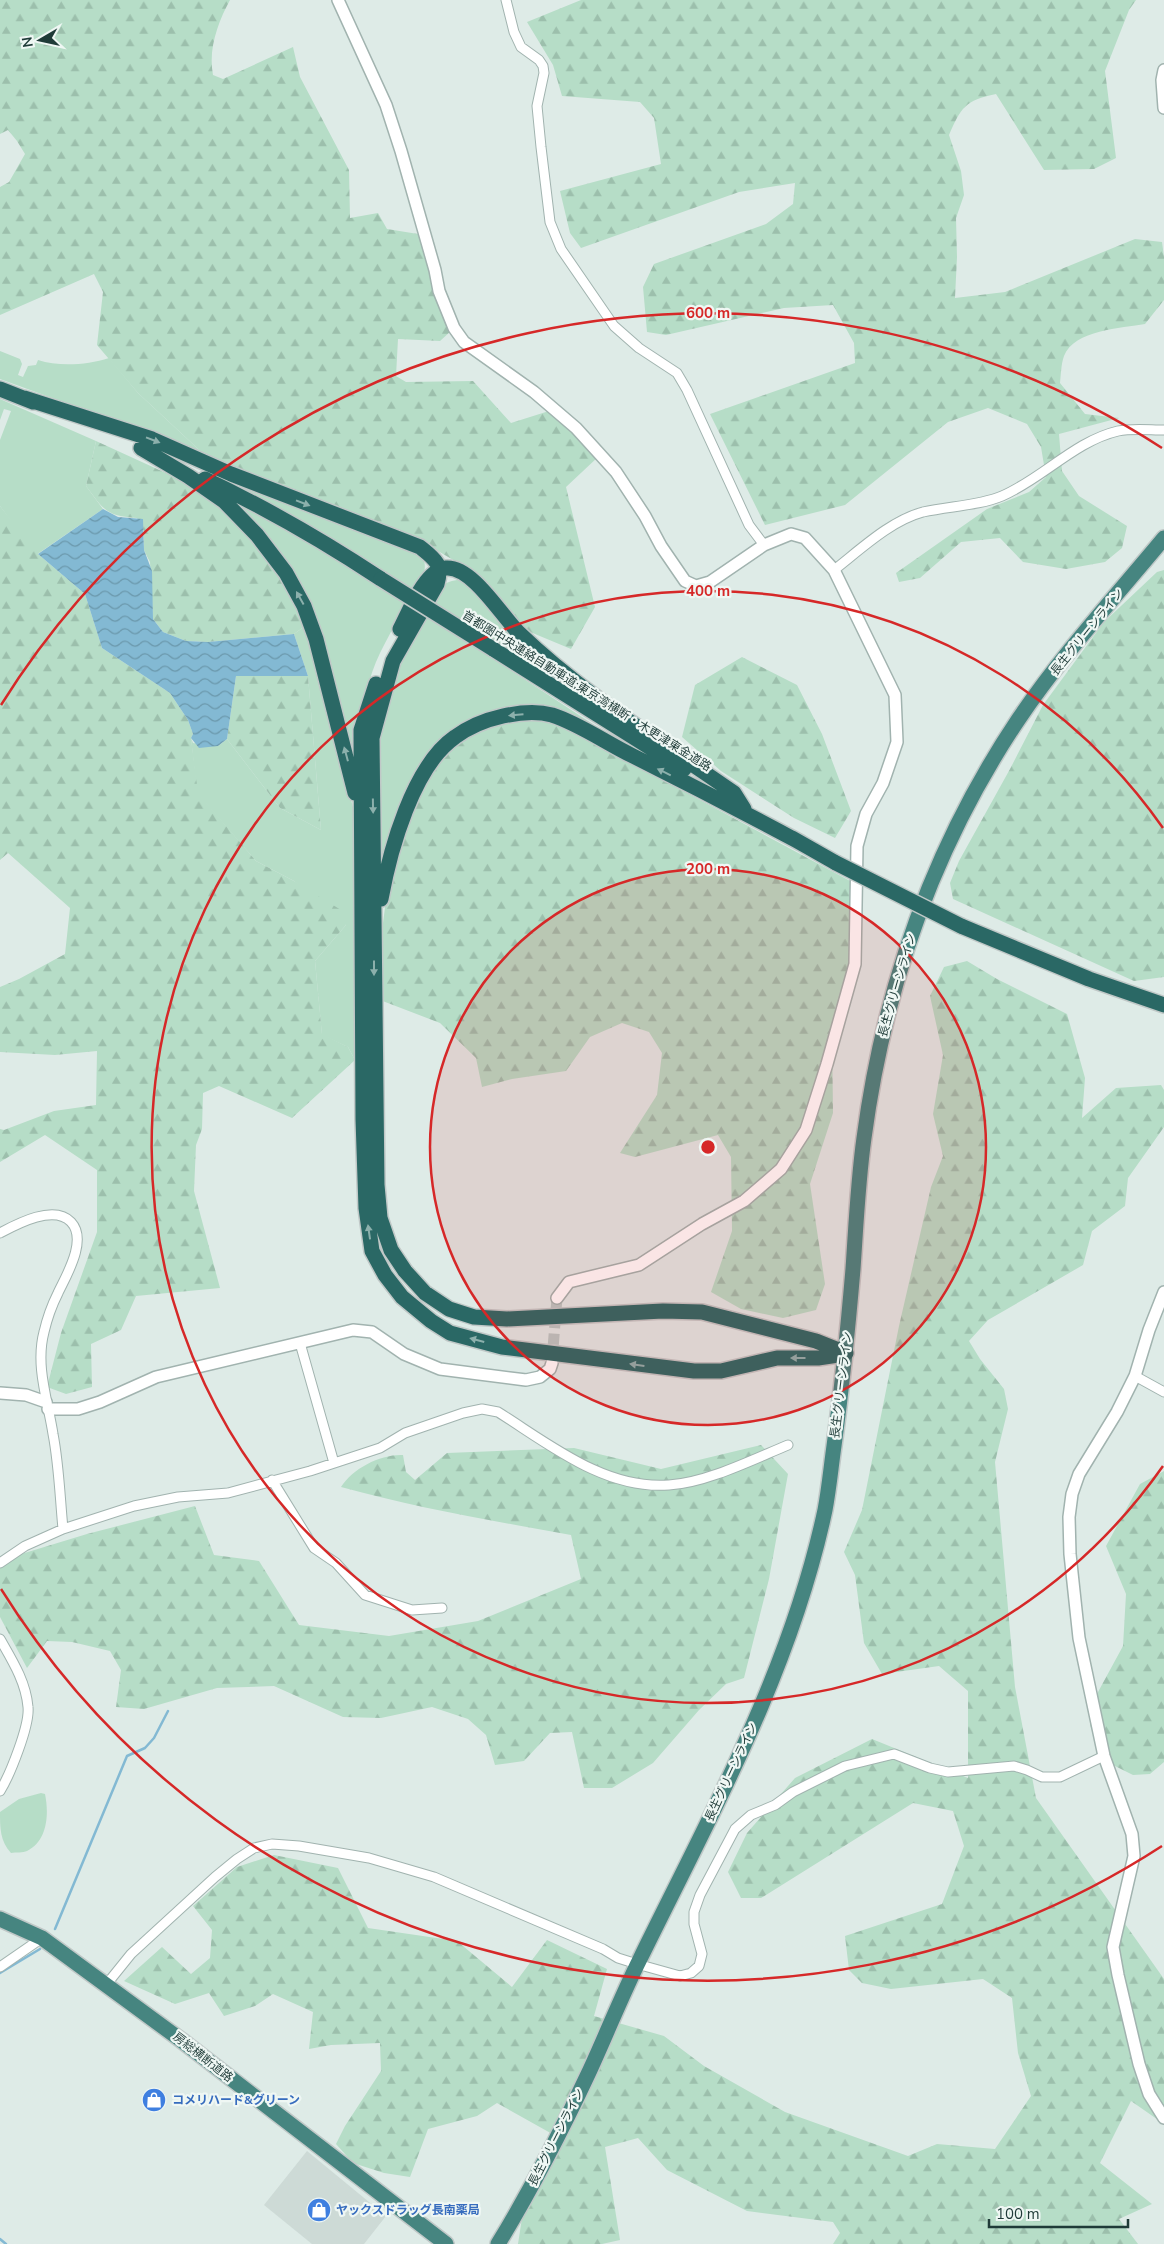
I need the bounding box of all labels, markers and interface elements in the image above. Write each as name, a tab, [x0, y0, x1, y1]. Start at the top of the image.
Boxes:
north arrow	[15, 15, 65, 65]
text: N	[17, 35, 38, 49]
text: 600 m	[686, 303, 730, 323]
one-way arrow	[146, 436, 161, 444]
one-way arrow	[296, 499, 310, 507]
text: 400 m	[686, 581, 730, 601]
street label: 長生グリーンライン	[1047, 585, 1127, 679]
one-way arrow	[296, 592, 305, 605]
street label: 首都圏中央連絡自動車道;東京湾横断・木更津東金道路	[459, 607, 715, 775]
one-way arrow	[507, 711, 523, 719]
one-way arrow	[342, 747, 350, 762]
one-way arrow	[657, 768, 672, 776]
one-way arrow	[369, 798, 377, 814]
text: 200 m	[686, 859, 730, 879]
street label: 長生グリーンライン	[875, 931, 919, 1039]
one-way arrow	[370, 961, 378, 977]
centre of rings	[699, 1138, 717, 1156]
one-way arrow	[365, 1223, 373, 1239]
street label: 長生グリーンライン	[827, 1331, 855, 1439]
one-way arrow	[469, 1336, 484, 1344]
one-way arrow	[789, 1354, 805, 1362]
one-way arrow	[629, 1361, 645, 1369]
street label: 長生グリーンライン	[701, 1720, 761, 1824]
street label: 房総横断道路	[170, 2029, 236, 2085]
street label: 長生グリーンライン	[524, 2086, 588, 2188]
shop icon: コメリハード&グリーン	[141, 2087, 167, 2113]
place label: コメリハード&グリーン	[172, 2092, 300, 2108]
scale bar	[989, 2196, 1128, 2228]
shop icon: ヤックスドラッグ長南薬局	[306, 2197, 332, 2223]
place label: ヤックスドラッグ長南薬局	[336, 2202, 480, 2218]
text: 100 m	[996, 2204, 1040, 2224]

